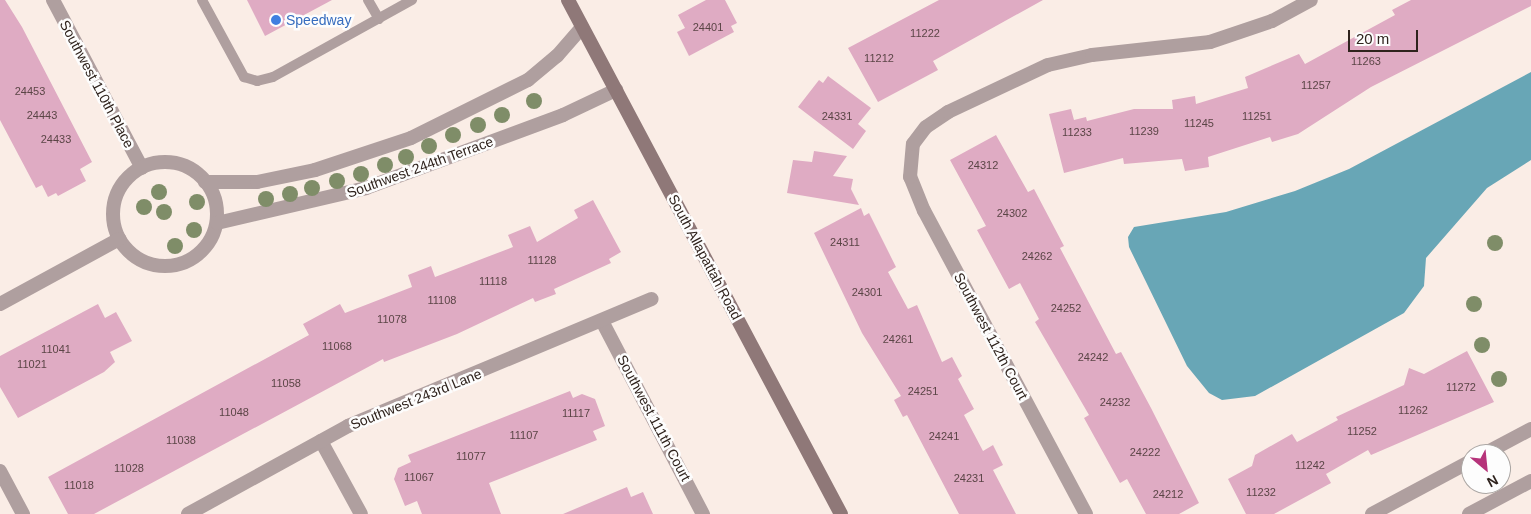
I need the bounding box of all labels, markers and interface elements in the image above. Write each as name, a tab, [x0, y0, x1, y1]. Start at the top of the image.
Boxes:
place label: Speedway	[286, 12, 351, 28]
marker: Speedway	[270, 14, 282, 26]
street label: Southwest 110th Place	[56, 17, 138, 151]
house number: 24401	[693, 20, 723, 34]
scale bar	[1351, 20, 1421, 52]
house number: 11222	[910, 26, 940, 40]
text: 20 m	[1356, 30, 1389, 47]
house number: 11212	[864, 51, 894, 65]
house number: 11263	[1351, 54, 1381, 68]
house number: 11257	[1301, 78, 1331, 92]
house number: 24453	[15, 84, 45, 98]
house number: 24443	[27, 108, 57, 122]
house number: 24331	[822, 109, 852, 123]
house number: 11251	[1242, 109, 1272, 123]
house number: 11245	[1184, 116, 1214, 130]
house number: 11239	[1129, 124, 1159, 138]
house number: 11233	[1062, 125, 1092, 139]
house number: 24433	[41, 132, 71, 146]
street label: Southwest 244th Terrace	[344, 133, 496, 201]
house number: 24312	[968, 158, 998, 172]
street label: South Allapattah Road	[665, 191, 745, 323]
house number: 24302	[997, 206, 1027, 220]
house number: 24311	[830, 235, 860, 249]
house number: 24262	[1022, 249, 1052, 263]
house number: 11128	[528, 253, 556, 267]
street label: Southwest 112th Court	[950, 270, 1032, 402]
house number: 11118	[479, 274, 507, 288]
house number: 24301	[852, 285, 882, 299]
house number: 11108	[428, 293, 456, 307]
house number: 24252	[1051, 301, 1081, 315]
house number: 11078	[377, 312, 407, 326]
house number: 24261	[883, 332, 913, 346]
house number: 11068	[322, 339, 352, 353]
house number: 11041	[41, 342, 71, 356]
house number: 24242	[1078, 350, 1108, 364]
street label: Southwest 111th Court	[614, 352, 694, 484]
house number: 11021	[17, 357, 47, 371]
street label: Southwest 243rd Lane	[348, 365, 484, 433]
house number: 11058	[271, 376, 301, 390]
house number: 11272	[1446, 380, 1476, 394]
house number: 24251	[908, 384, 938, 398]
house number: 24232	[1100, 395, 1130, 409]
house number: 11262	[1398, 403, 1428, 417]
house number: 11048	[219, 405, 249, 419]
house number: 11117	[562, 406, 590, 420]
house number: 11252	[1347, 424, 1377, 438]
house number: 11107	[510, 428, 538, 442]
house number: 24241	[929, 429, 959, 443]
house number: 11038	[166, 433, 196, 447]
north arrow	[1461, 444, 1511, 494]
house number: 24222	[1130, 445, 1160, 459]
house number: 11077	[456, 449, 486, 463]
house number: 11242	[1295, 458, 1325, 472]
house number: 11028	[114, 461, 144, 475]
house number: 11067	[404, 470, 434, 484]
house number: 24231	[954, 471, 984, 485]
text: N	[1484, 472, 1501, 491]
house number: 11018	[64, 478, 94, 492]
house number: 11232	[1246, 485, 1276, 499]
house number: 24212	[1153, 487, 1183, 501]

